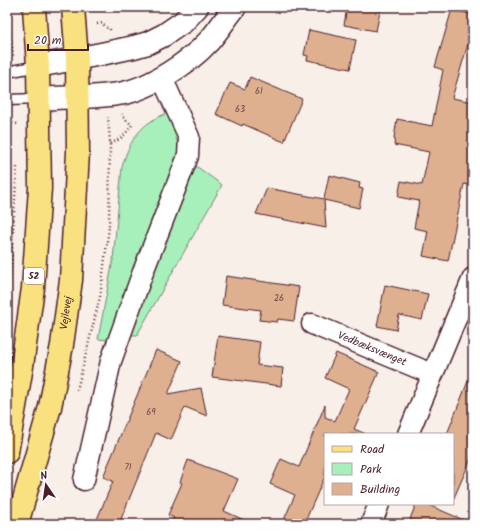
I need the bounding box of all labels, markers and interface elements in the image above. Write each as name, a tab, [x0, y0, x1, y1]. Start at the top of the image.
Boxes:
scale bar	[28, 26, 88, 52]
text: 20 m	[34, 31, 62, 50]
house number: 61	[255, 84, 263, 99]
house number: 63	[235, 102, 245, 117]
road number: 52	[24, 268, 44, 284]
house number: 26	[274, 291, 284, 306]
street label: Vejlevej	[55, 294, 78, 331]
street label: Vedbæksvænget	[335, 327, 410, 372]
house number: 69	[146, 405, 156, 420]
legend	[324, 433, 454, 505]
text: Road	[360, 440, 385, 459]
house number: 71	[125, 460, 132, 475]
text: Park	[360, 460, 382, 479]
north arrow	[26, 465, 66, 505]
text: N	[39, 467, 49, 486]
text: Building	[360, 480, 400, 499]

